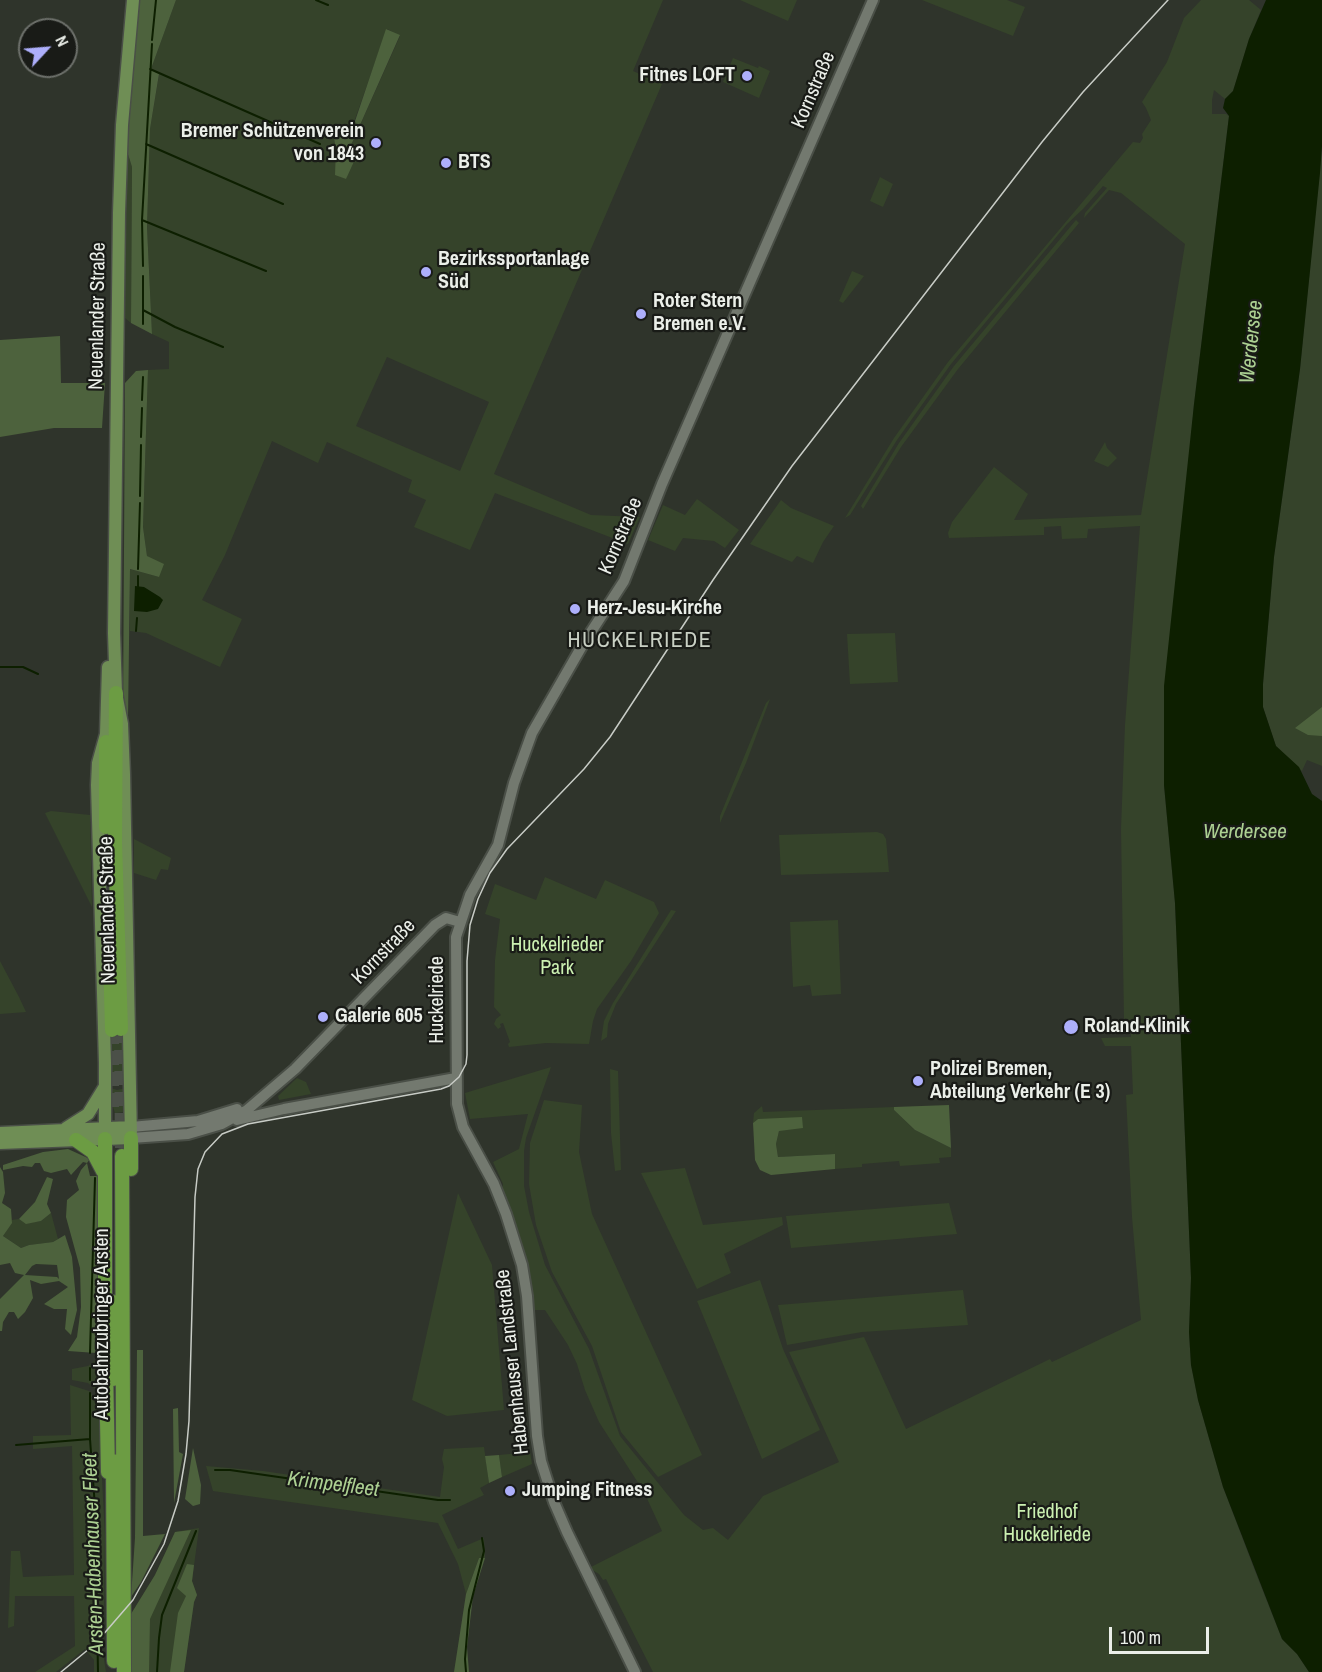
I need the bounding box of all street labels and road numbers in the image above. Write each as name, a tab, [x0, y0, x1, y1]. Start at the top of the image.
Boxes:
street label: Kornstraße	[787, 48, 841, 132]
street label: Neuenlander Straße	[85, 242, 111, 390]
street label: Kornstraße	[594, 494, 648, 578]
street label: Neuenlander Straße	[95, 836, 121, 984]
street label: Kornstraße	[347, 914, 421, 990]
street label: Huckelriede	[426, 956, 450, 1044]
street label: Autobahnzubringer Arsten	[91, 1228, 115, 1420]
street label: Habenhauser Landstraße	[491, 1268, 535, 1456]

